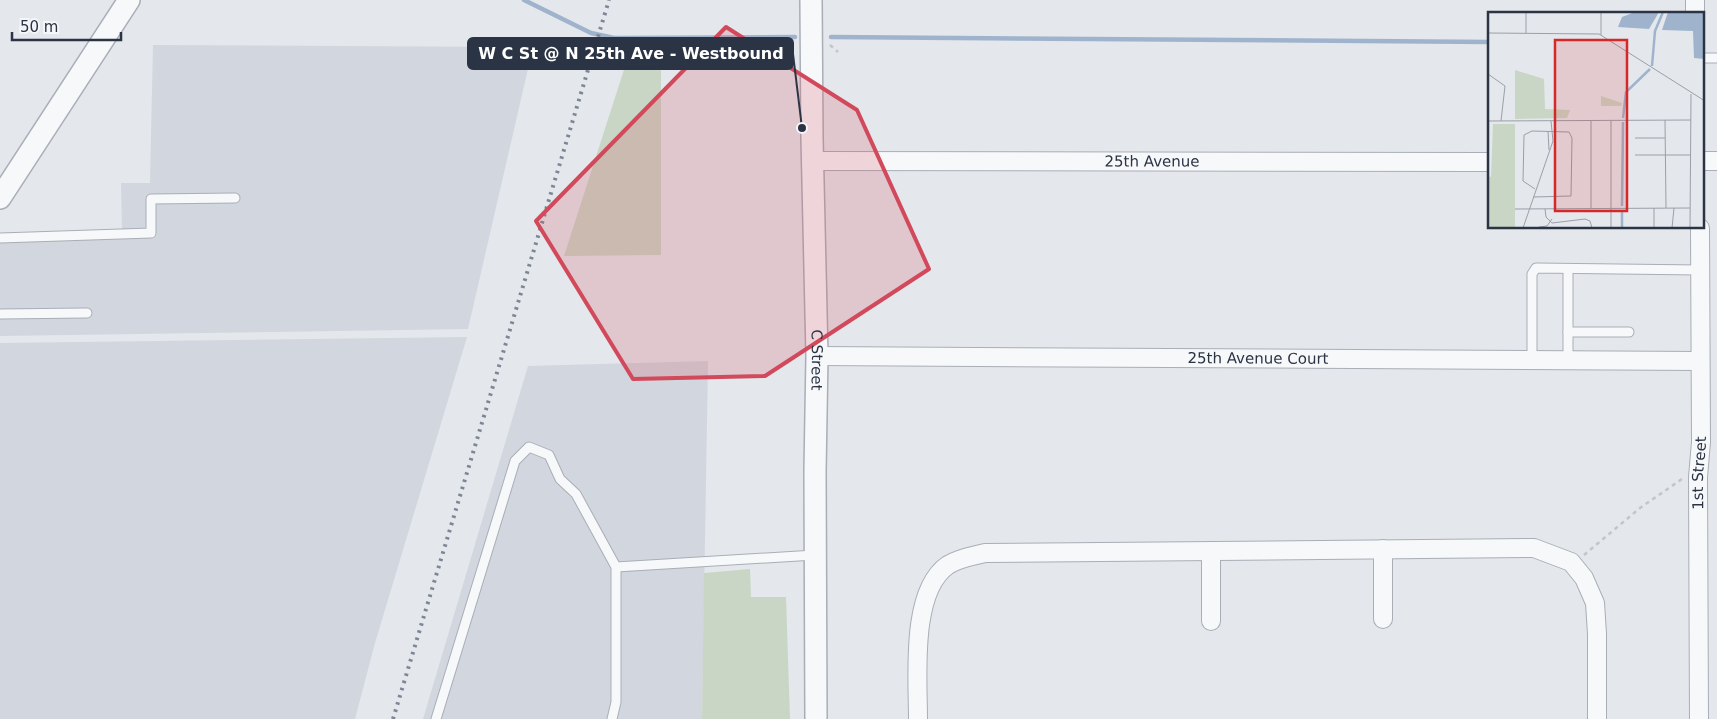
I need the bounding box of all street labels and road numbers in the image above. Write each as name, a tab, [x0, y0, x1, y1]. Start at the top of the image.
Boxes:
street label: 25th Avenue	[1104, 152, 1200, 171]
street label: C Street	[807, 329, 826, 391]
street label: 25th Avenue Court	[1187, 349, 1329, 368]
street label: 1st Street	[1689, 436, 1710, 510]

